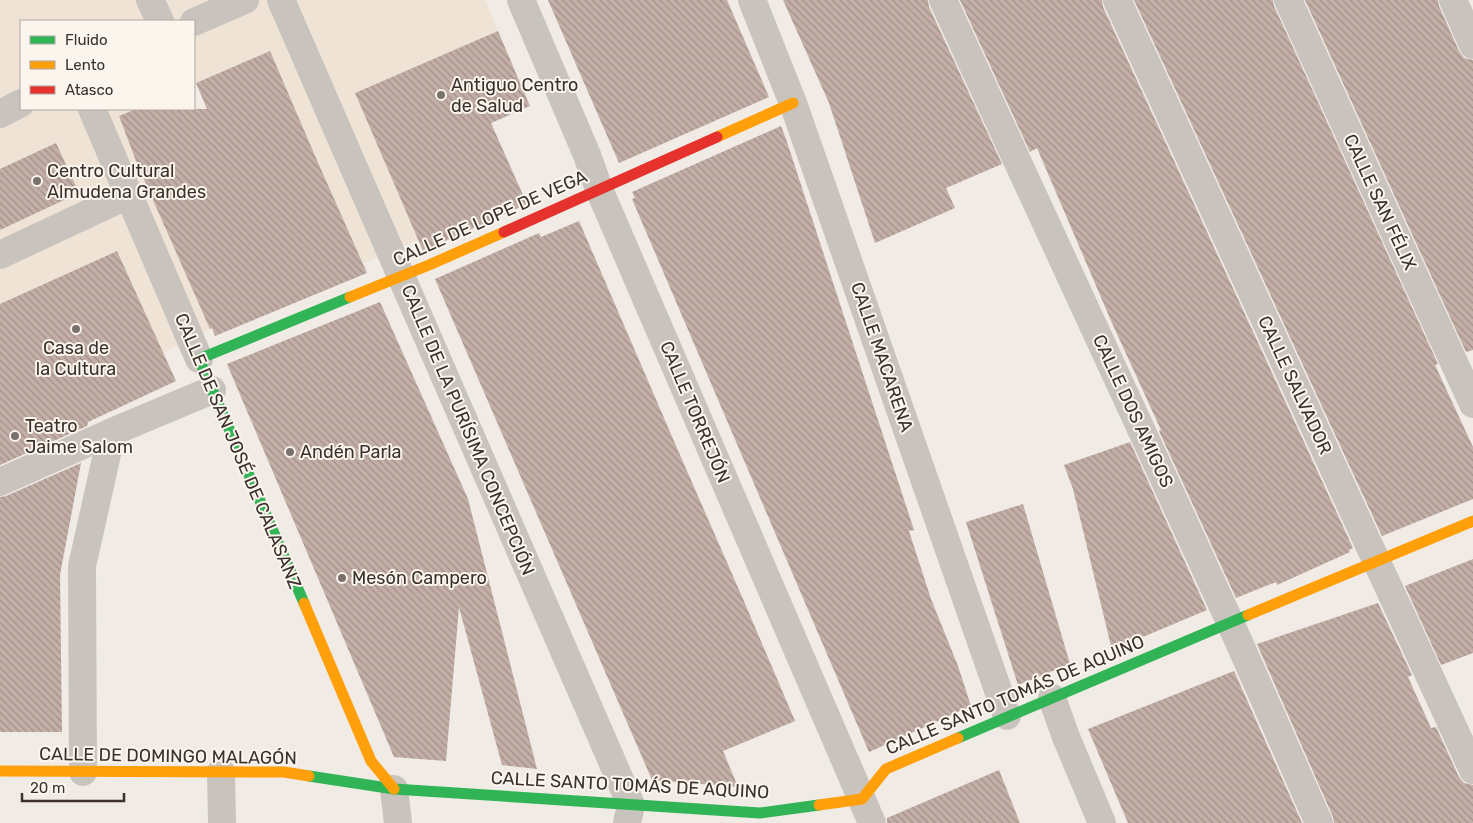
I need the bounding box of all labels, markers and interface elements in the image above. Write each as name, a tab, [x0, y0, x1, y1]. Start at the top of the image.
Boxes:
legend	[20, 20, 195, 110]
text: Fluido	[65, 31, 108, 49]
text: Lento	[65, 56, 105, 74]
place label: Antiguo Centro de Salud	[451, 74, 578, 117]
text: Atasco	[65, 81, 113, 99]
marker: Antiguo Centro de Salud	[435, 89, 447, 101]
street label: CALLE SAN FÉLIX	[1339, 131, 1421, 273]
place label: Centro Cultural Almudena Grandes	[47, 160, 206, 203]
street label: CALLE DE LOPE DE VEGA	[390, 165, 590, 271]
marker: Centro Cultural Almudena Grandes	[31, 175, 43, 187]
street label: CALLE MACARENA	[846, 279, 918, 435]
street label: CALLE DE LA PURÍSIMA CONCEPCIÓN	[397, 281, 539, 579]
street label: CALLE DE SAN JOSÉ DE CALASANZ	[170, 310, 306, 592]
street label: CALLE SALVADOR	[1253, 312, 1337, 458]
marker: Casa de la Cultura	[70, 323, 82, 335]
street label: CALLE DOS AMIGOS	[1088, 331, 1178, 491]
place label: Casa de la Cultura	[36, 337, 116, 380]
street label: CALLE TORREJÓN	[655, 338, 735, 486]
place label: Teatro Jaime Salom	[25, 415, 133, 458]
marker: Teatro Jaime Salom	[9, 430, 21, 442]
place label: Andén Parla	[300, 441, 402, 463]
marker: Andén Parla	[284, 446, 296, 458]
place label: Mesón Campero	[352, 567, 487, 589]
marker: Mesón Campero	[336, 572, 348, 584]
street label: CALLE SANTO TOMÁS DE AQUINO	[882, 630, 1148, 760]
street label: CALLE DE DOMINGO MALAGÓN	[39, 743, 297, 769]
street label: CALLE SANTO TOMÁS DE AQUINO	[490, 767, 770, 803]
scale bar	[22, 770, 125, 802]
text: 20 m	[30, 779, 65, 797]

